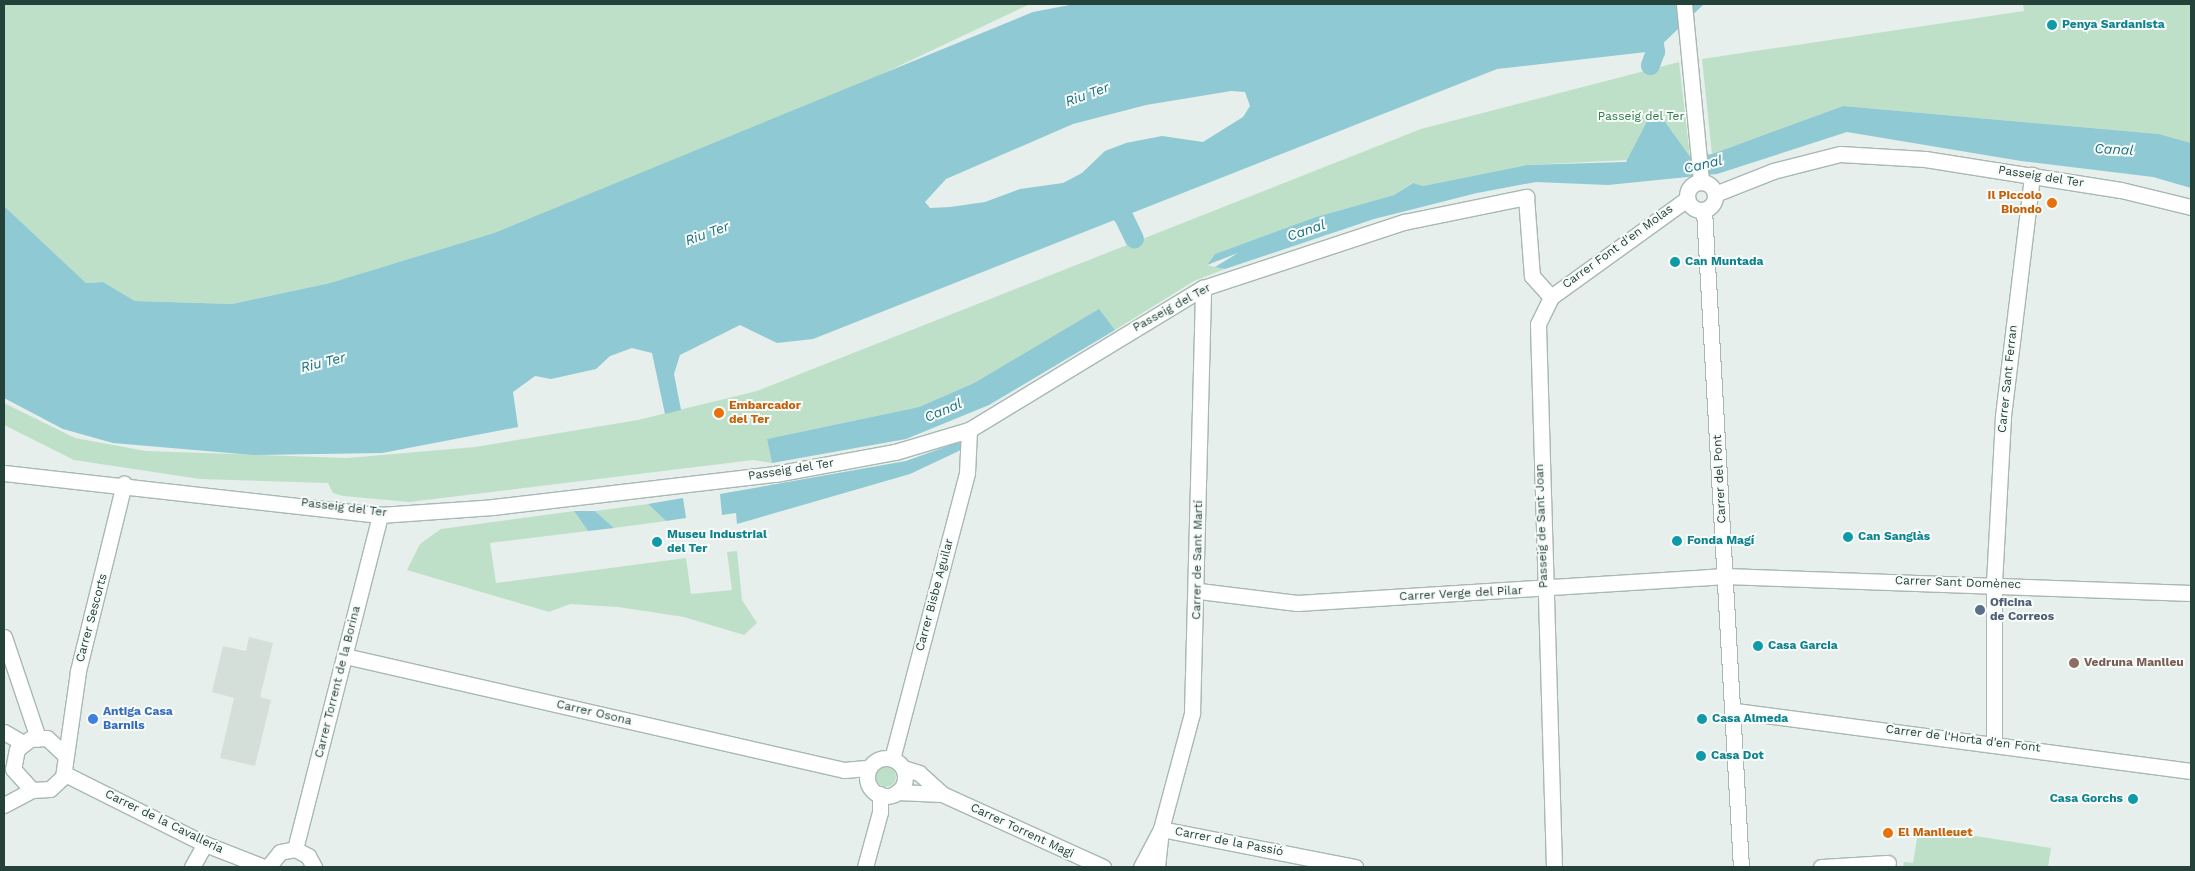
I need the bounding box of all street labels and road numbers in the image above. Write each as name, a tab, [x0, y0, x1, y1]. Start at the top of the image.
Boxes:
street label: Passeig del Ter	[1997, 163, 2085, 191]
street label: Carrer Font d'en Molas	[1560, 202, 1676, 292]
street label: Passeig del Ter	[1130, 281, 1214, 335]
street label: Carrer Sant Ferran	[1995, 324, 2021, 434]
street label: Carrer del Pont	[1710, 434, 1730, 524]
street label: Passeig del Ter	[747, 456, 835, 484]
street label: Passeig de Sant Joan	[1533, 463, 1551, 589]
street label: Passeig del Ter	[300, 496, 388, 520]
street label: Carrer de Sant Martí	[1190, 500, 1206, 620]
street label: Carrer Bisbe Aguilar	[913, 537, 957, 653]
street label: Carrer Sescorts	[73, 572, 111, 664]
street label: Carrer Sant Domènec	[1894, 574, 2022, 592]
street label: Carrer Verge del Pilar	[1398, 584, 1524, 604]
street label: Carrer Torrent de la Borina	[312, 604, 364, 760]
street label: Carrer Osona	[555, 697, 633, 729]
street label: Carrer de l'Horta d'en Font	[1885, 722, 2041, 756]
street label: Carrer de la Cavalleria	[102, 787, 226, 857]
street label: Carrer Torrent Magi	[968, 801, 1076, 861]
street label: Carrer de la Passió	[1173, 824, 1285, 860]

